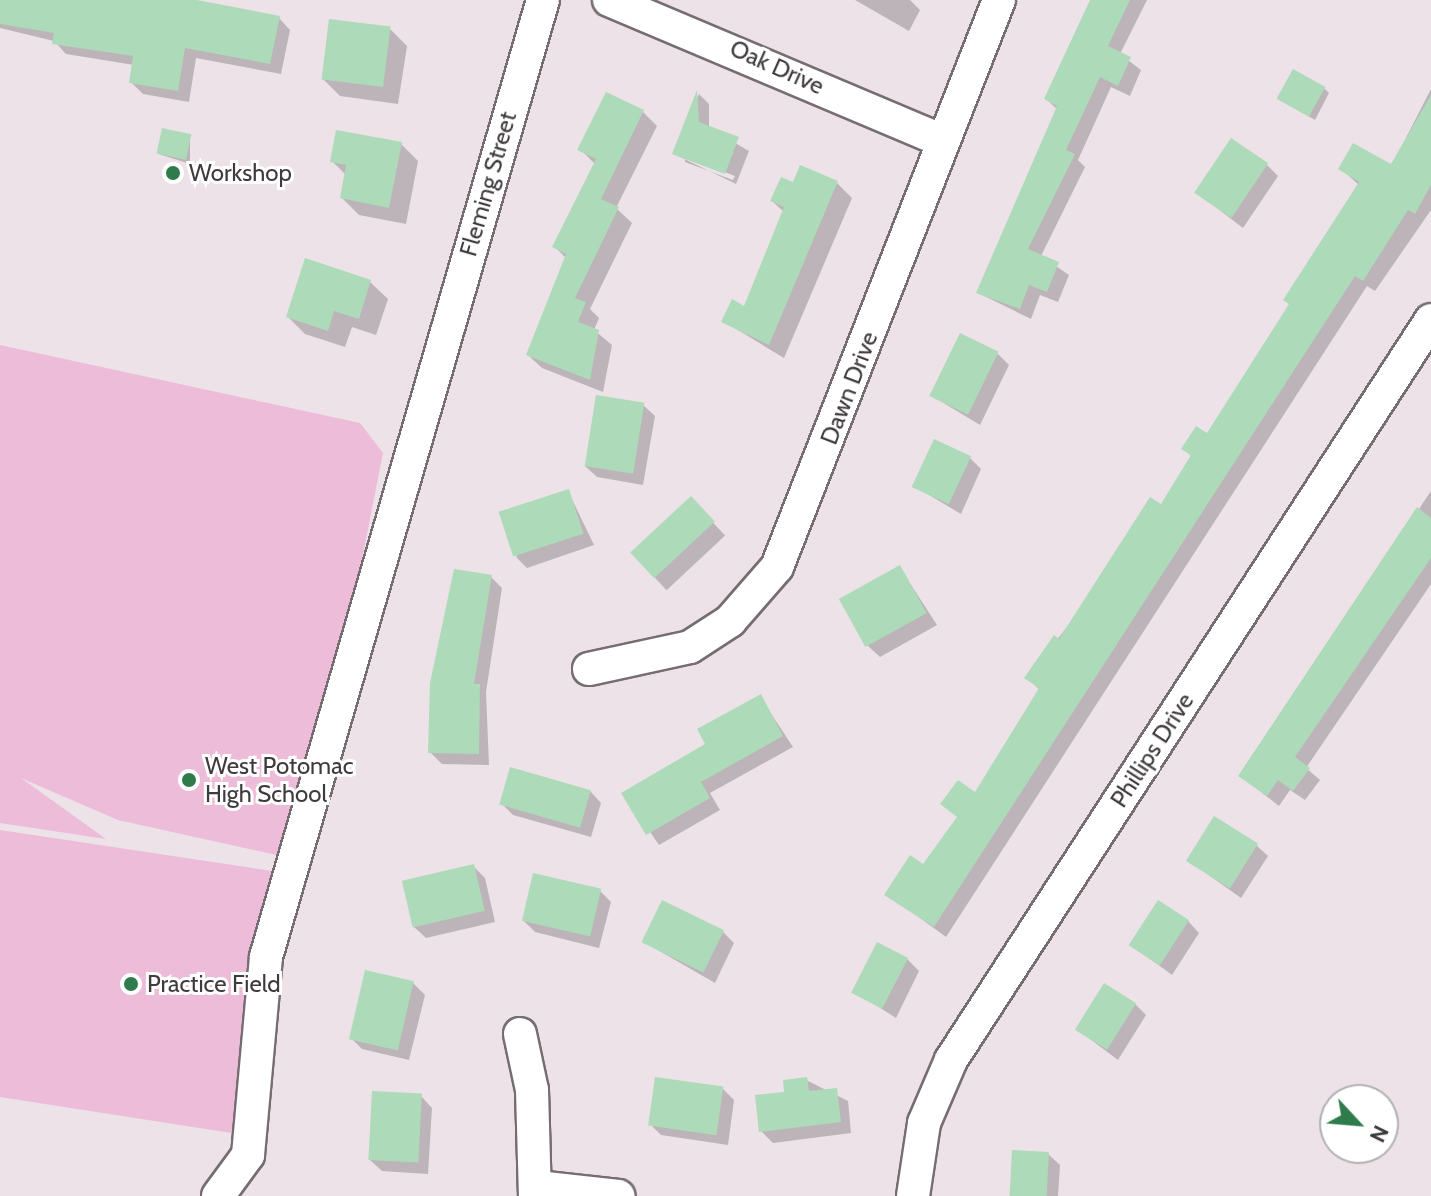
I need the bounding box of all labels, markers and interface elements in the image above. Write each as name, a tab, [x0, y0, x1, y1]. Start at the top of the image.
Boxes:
street label: Oak Drive	[726, 34, 828, 100]
street label: Fleming Street	[454, 108, 522, 260]
place label: Workshop	[189, 159, 292, 187]
marker: Workshop	[164, 164, 182, 182]
street label: Dawn Drive	[814, 328, 884, 448]
street label: Phillips Drive	[1104, 687, 1200, 813]
place label: West Potomac High School	[205, 752, 354, 808]
marker: West Potomac High School	[180, 771, 198, 789]
place label: Practice Field	[147, 970, 281, 998]
marker: Practice Field	[122, 975, 140, 993]
north arrow	[1319, 1084, 1399, 1164]
text: N	[1364, 1121, 1395, 1147]

